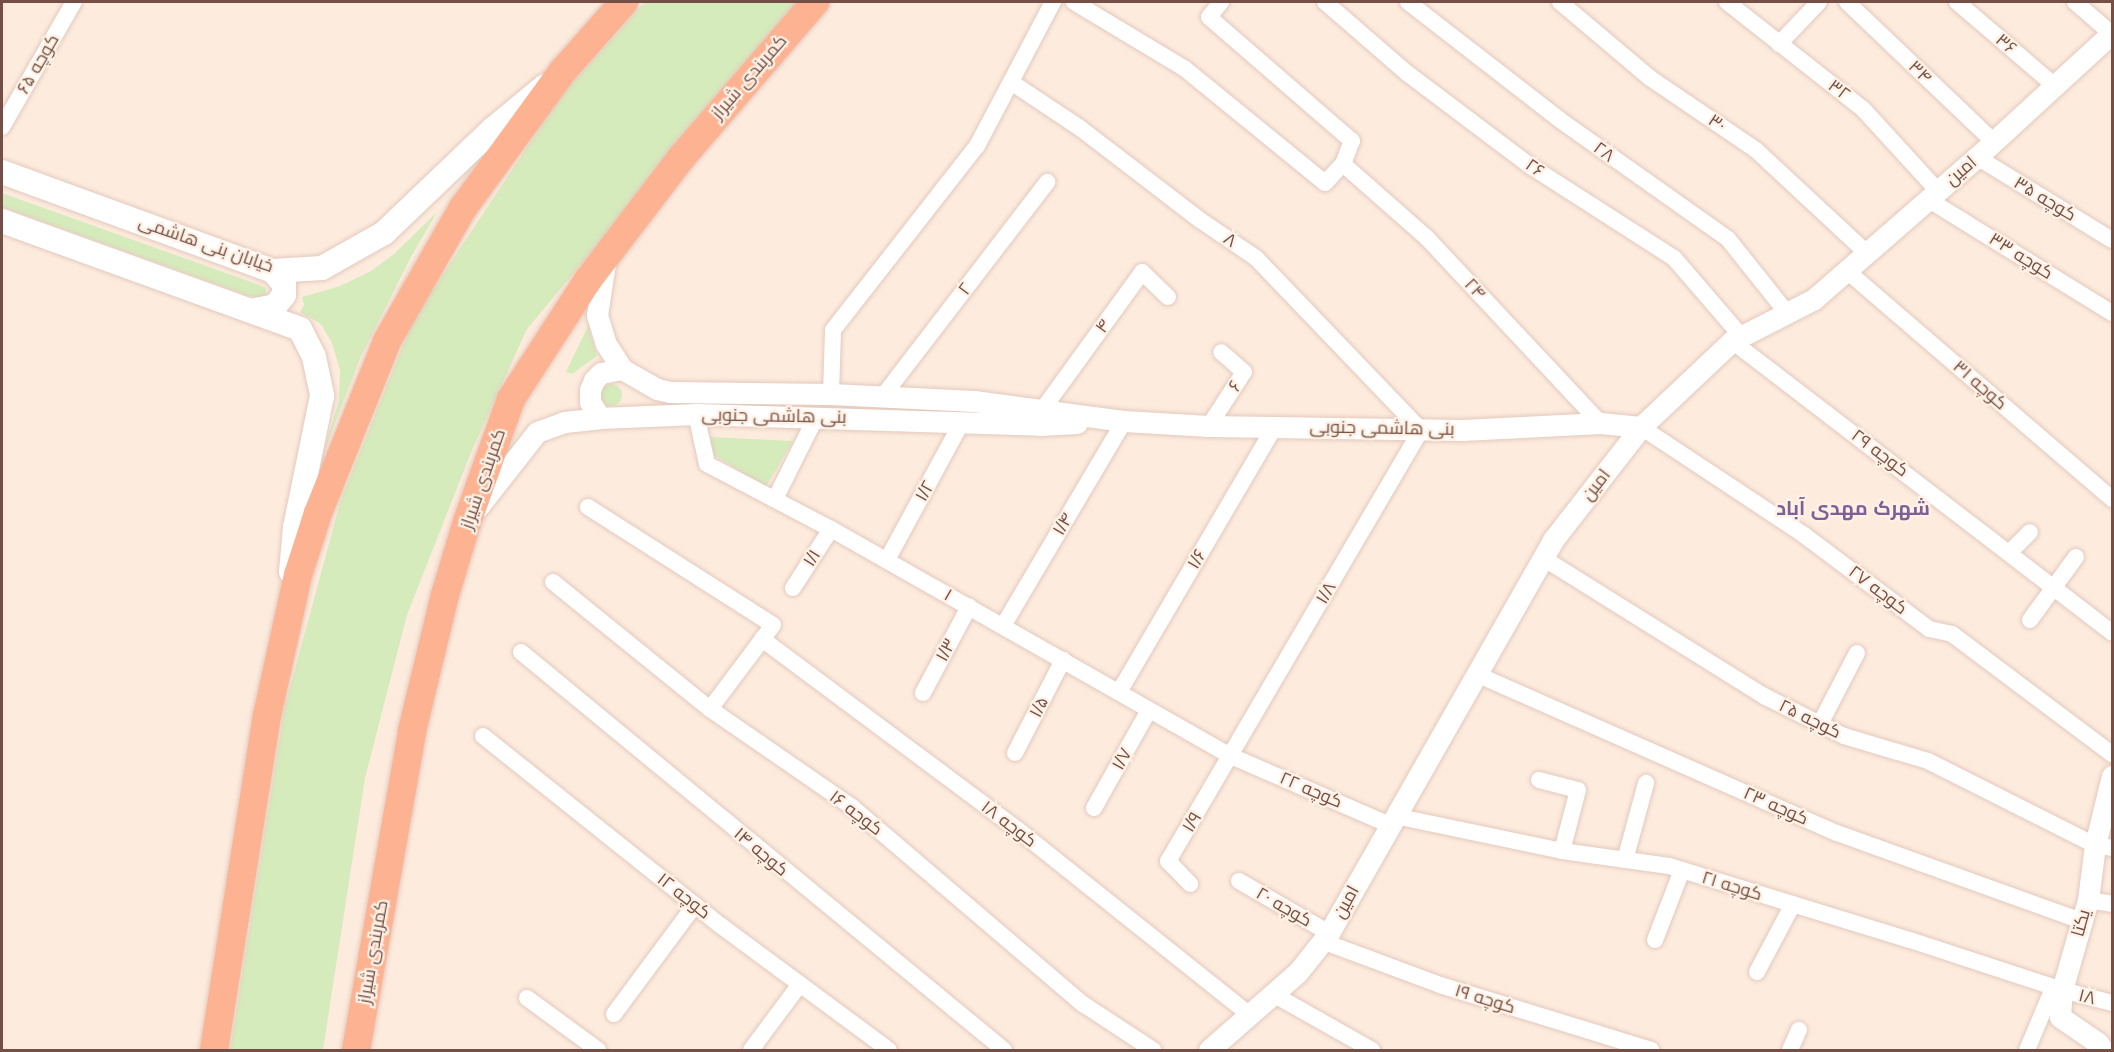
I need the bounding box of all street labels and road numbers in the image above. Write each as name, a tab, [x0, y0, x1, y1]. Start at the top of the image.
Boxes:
street label: ۳۶	[1991, 29, 2021, 59]
street label: کوچه ۶۵	[12, 30, 64, 98]
street label: کمربندی شیراز	[706, 30, 792, 124]
street label: ۳۴	[1904, 56, 1936, 88]
street label: ۳۲	[1824, 75, 1854, 105]
street label: ۳۰	[1704, 109, 1730, 137]
street label: ۲۸	[1589, 137, 1619, 167]
street label: امین	[1941, 152, 1981, 190]
street label: ۲۶	[1521, 154, 1549, 182]
street label: کوچه ۳۵	[2010, 172, 2080, 226]
street label: خیابان بنی هاشمی	[136, 211, 276, 277]
street label: ۸	[1219, 228, 1241, 252]
street label: کوچه ۳۳	[1985, 228, 2057, 284]
street label: ۲۴	[1460, 274, 1490, 304]
street label: ۲	[954, 279, 976, 299]
street label: ۴	[1091, 315, 1115, 337]
street label: کوچه ۳۱	[1948, 356, 2012, 414]
street label: ۶	[1224, 377, 1246, 395]
street label: بنی هاشمی جنوبی	[701, 404, 847, 428]
street label: بنی هاشمی جنوبی	[1309, 416, 1455, 440]
street label: کوچه ۲۹	[1847, 425, 1913, 481]
street label: کمربندی شیراز	[456, 426, 510, 532]
street label: امین	[1577, 465, 1615, 505]
street label: ۱/۲	[911, 477, 939, 505]
street label: ۱/۴	[1048, 509, 1078, 539]
street label: ۱/۱	[799, 545, 825, 571]
street label: ۱/۶	[1183, 545, 1211, 573]
street label: کوچه ۲۷	[1844, 561, 1912, 619]
street label: ۱/۸	[1311, 578, 1341, 608]
street label: ۱	[940, 584, 956, 606]
street label: ۱/۳	[931, 635, 961, 665]
street label: ۱/۵	[1025, 693, 1053, 721]
street label: کوچه ۲۵	[1775, 695, 1845, 743]
street label: ۱/۷	[1107, 744, 1137, 774]
street label: کوچه ۲۲	[1276, 767, 1346, 813]
street label: کوچه ۲۳	[1740, 782, 1812, 830]
street label: کوچه ۱۶	[825, 786, 887, 840]
street label: کوچه ۱۸	[977, 796, 1041, 852]
street label: ۱/۹	[1178, 808, 1206, 836]
street label: کوچه ۱۴	[729, 823, 793, 881]
street label: کوچه ۲۱	[1699, 867, 1765, 905]
street label: کوچه ۱۲	[653, 868, 715, 924]
street label: کوچه ۲۰	[1252, 882, 1316, 932]
street label: امین	[1328, 882, 1364, 922]
street label: کمربندی شیراز	[353, 899, 393, 1005]
street label: یکتا	[2067, 907, 2095, 939]
street label: کوچه ۱۹	[1452, 980, 1518, 1018]
street label: ۱۸	[2076, 984, 2098, 1010]

